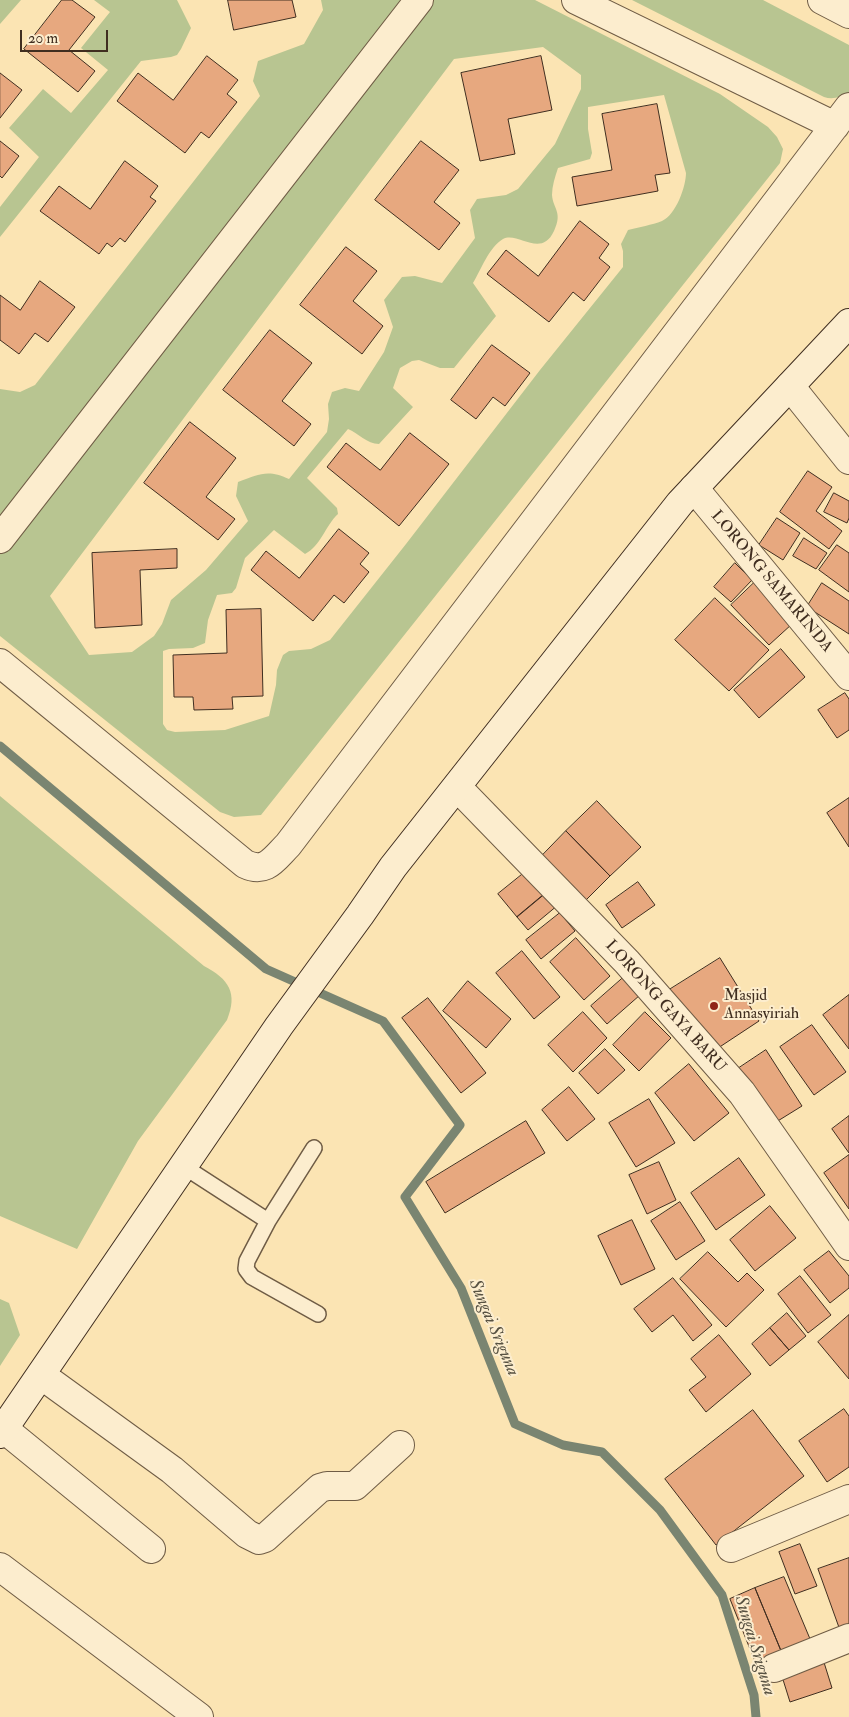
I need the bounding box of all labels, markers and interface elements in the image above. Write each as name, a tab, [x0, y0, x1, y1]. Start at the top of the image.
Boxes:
scale bar	[22, 20, 110, 52]
text: 20 m	[28, 29, 58, 48]
street label: LORONG SAMARINDA	[706, 507, 836, 657]
street label: LORONG GAYA BARU	[600, 937, 730, 1077]
place label: Masjid Annasyiriah	[724, 987, 799, 1025]
marker: Masjid Annasyiriah	[708, 1000, 720, 1012]
water label: Sungai Sriguna	[463, 1276, 523, 1380]
water label: Sungai Sriguna	[729, 1593, 779, 1699]

